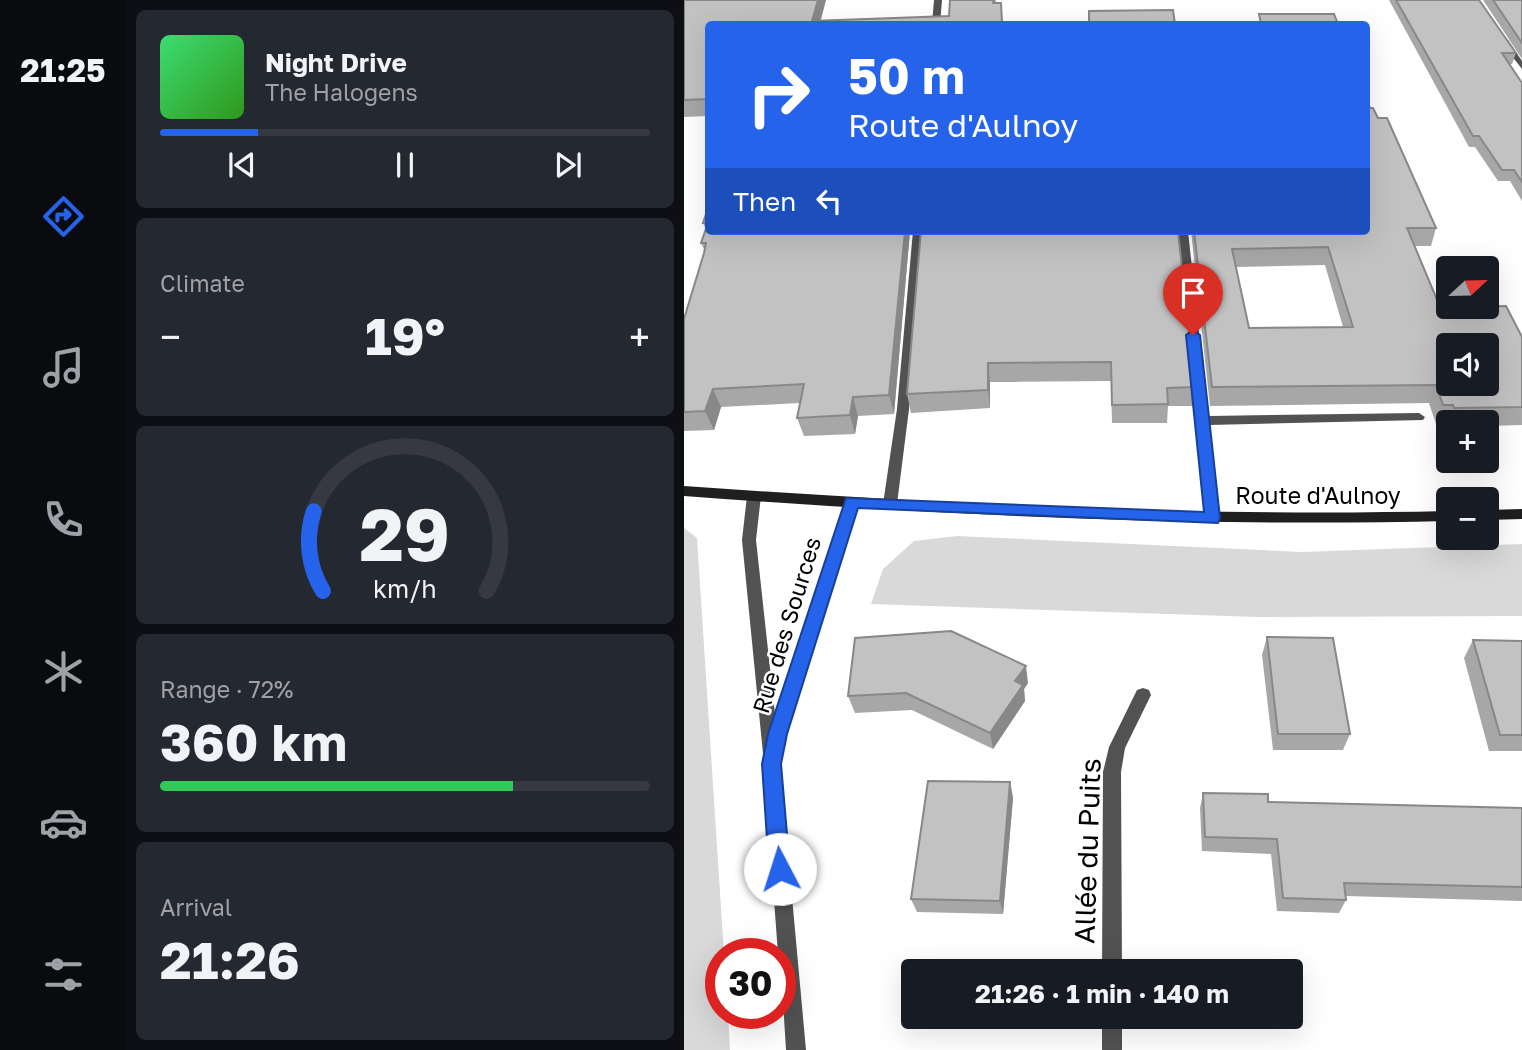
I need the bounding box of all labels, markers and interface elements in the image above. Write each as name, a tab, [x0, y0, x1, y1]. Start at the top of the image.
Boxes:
text: 50 m	[848, 46, 965, 105]
text: Night Drive	[265, 47, 407, 78]
icon: right	[733, 49, 824, 140]
text: 21:25	[20, 51, 106, 89]
text: The Halogens	[265, 78, 418, 106]
text: Route d'Aulnoy	[848, 106, 1078, 144]
icon: previous	[223, 146, 261, 184]
icon: pause	[386, 146, 424, 184]
icon: next	[549, 146, 587, 184]
icon: left	[810, 182, 848, 220]
text: Then	[733, 186, 796, 217]
icon: directions	[39, 192, 88, 241]
north arrow	[1436, 256, 1500, 318]
map controls	[1436, 256, 1499, 550]
pin	[1163, 263, 1223, 335]
text: Climate	[160, 269, 245, 297]
icon: arrive	[1174, 274, 1212, 312]
text: 19°	[365, 304, 445, 366]
text: −	[160, 314, 181, 359]
text: +	[629, 314, 650, 359]
button: sound	[1436, 333, 1499, 396]
icon: music	[39, 343, 88, 392]
button: +	[1436, 410, 1499, 473]
street label: Route d'Aulnoy	[1235, 481, 1401, 509]
button: −	[1436, 487, 1499, 550]
text: 29	[360, 490, 450, 577]
icon: phone	[39, 495, 88, 544]
street label: Rue des Sources	[746, 533, 826, 717]
text: km/h	[373, 573, 437, 604]
icon: climate	[39, 647, 88, 696]
text: Range · 72%	[160, 675, 293, 703]
text: 360 km	[160, 710, 347, 772]
street label: Allée du Puits	[1067, 758, 1107, 944]
icon: car	[39, 798, 88, 847]
position arrow	[743, 832, 817, 906]
text: Arrival	[160, 893, 232, 921]
text: 21:26	[160, 928, 300, 990]
speed limit sign: 30	[705, 938, 796, 1029]
icon: filters	[39, 950, 88, 999]
text: 21:26 · 1 min · 140 m	[975, 978, 1229, 1009]

